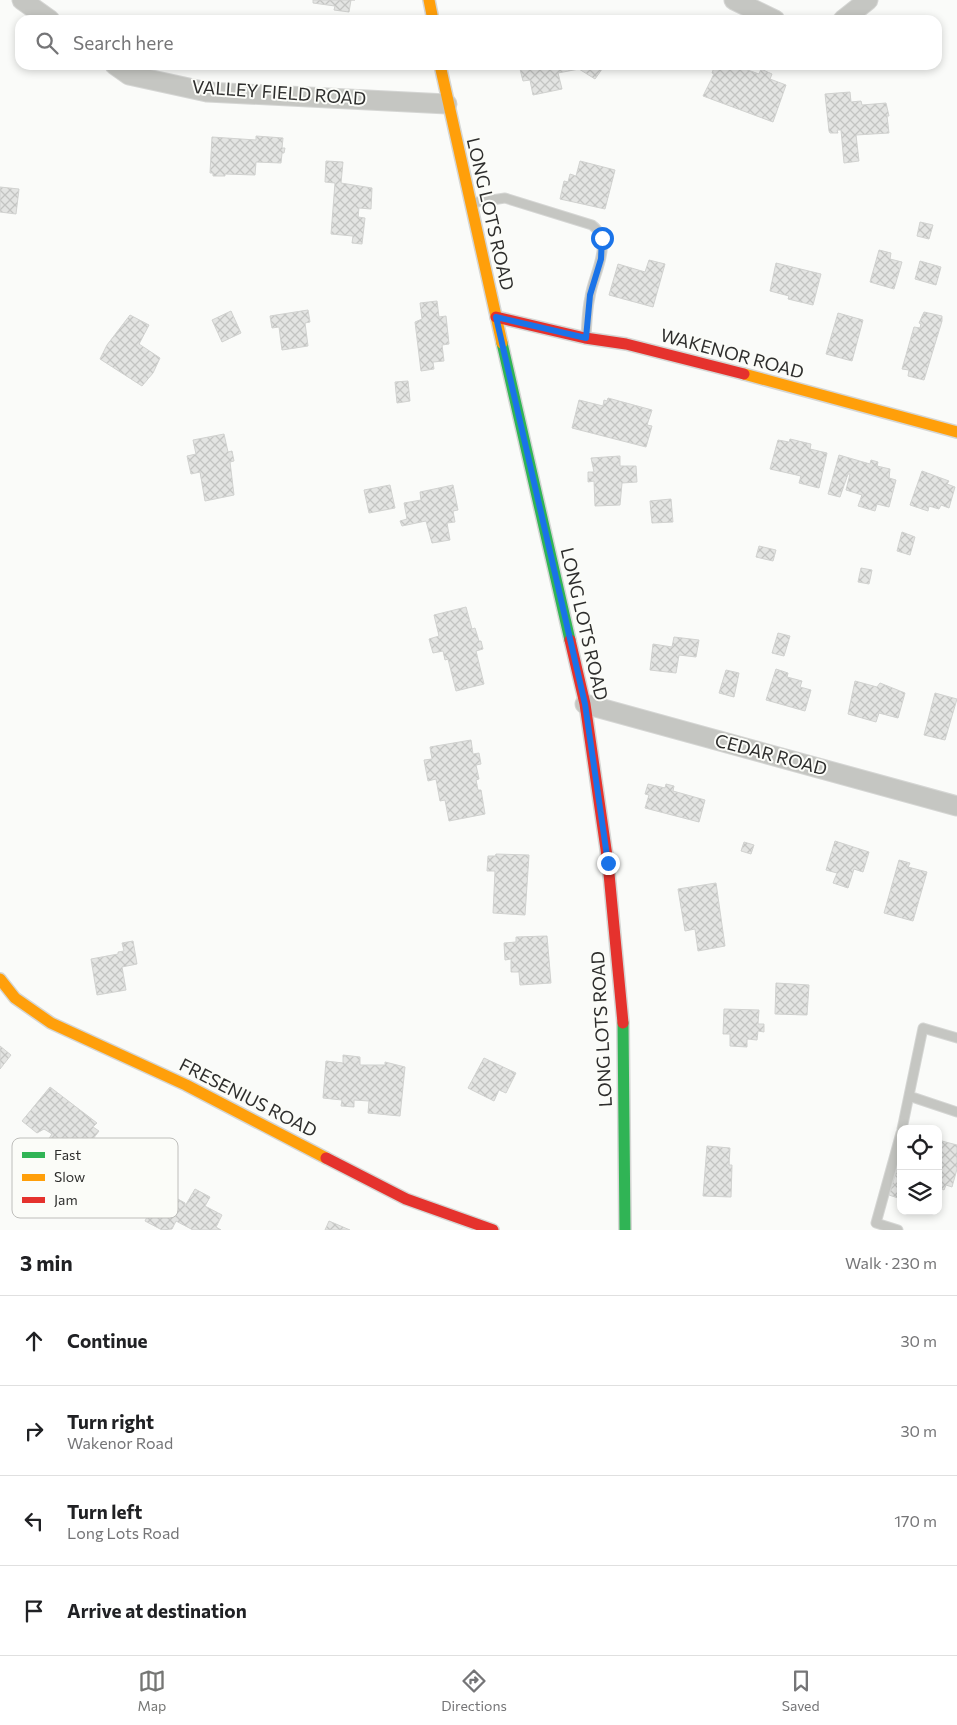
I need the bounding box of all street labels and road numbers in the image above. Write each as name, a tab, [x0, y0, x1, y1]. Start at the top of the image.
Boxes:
street label: VALLEY FIELD ROAD	[191, 75, 367, 109]
street label: LONG LOTS ROAD	[463, 135, 519, 292]
street label: WAKENOR ROAD	[658, 323, 806, 383]
street label: LONG LOTS ROAD	[557, 545, 613, 702]
street label: CEDAR ROAD	[713, 728, 830, 780]
street label: LONG LOTS ROAD	[586, 950, 616, 1108]
street label: FRESENIUS ROAD	[176, 1053, 321, 1141]

